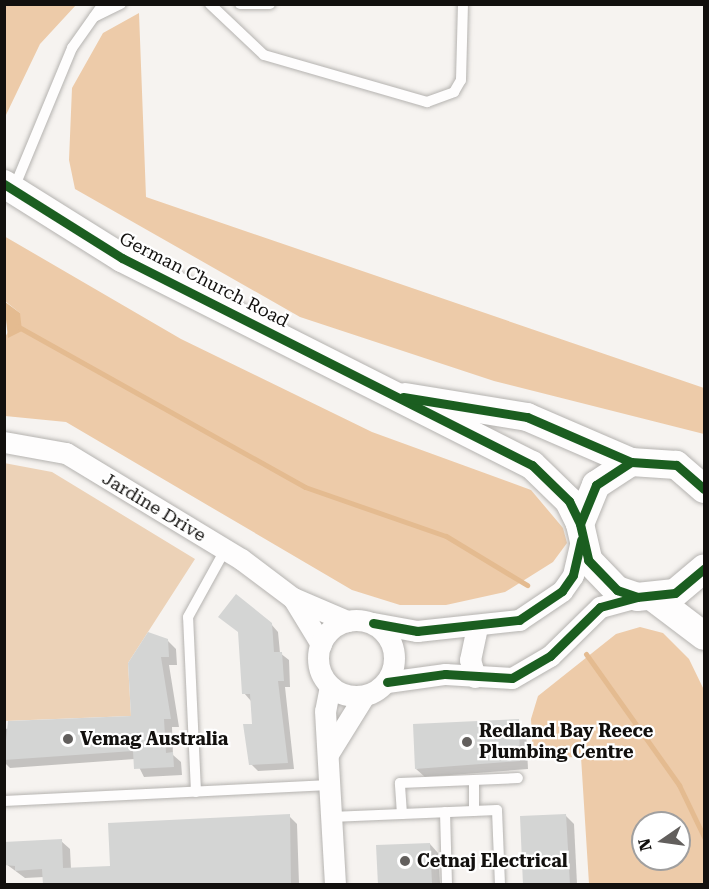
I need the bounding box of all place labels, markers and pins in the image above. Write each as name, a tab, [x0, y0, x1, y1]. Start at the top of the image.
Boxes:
place label: Redland Bay Reece Plumbing Centre	[479, 721, 653, 764]
place label: Vemag Australia	[80, 728, 228, 750]
marker: Vemag Australia	[61, 732, 75, 746]
marker: Redland Bay Reece Plumbing Centre	[460, 735, 474, 749]
place label: Cetnaj Electrical	[417, 850, 568, 872]
marker: Cetnaj Electrical	[398, 854, 412, 868]

